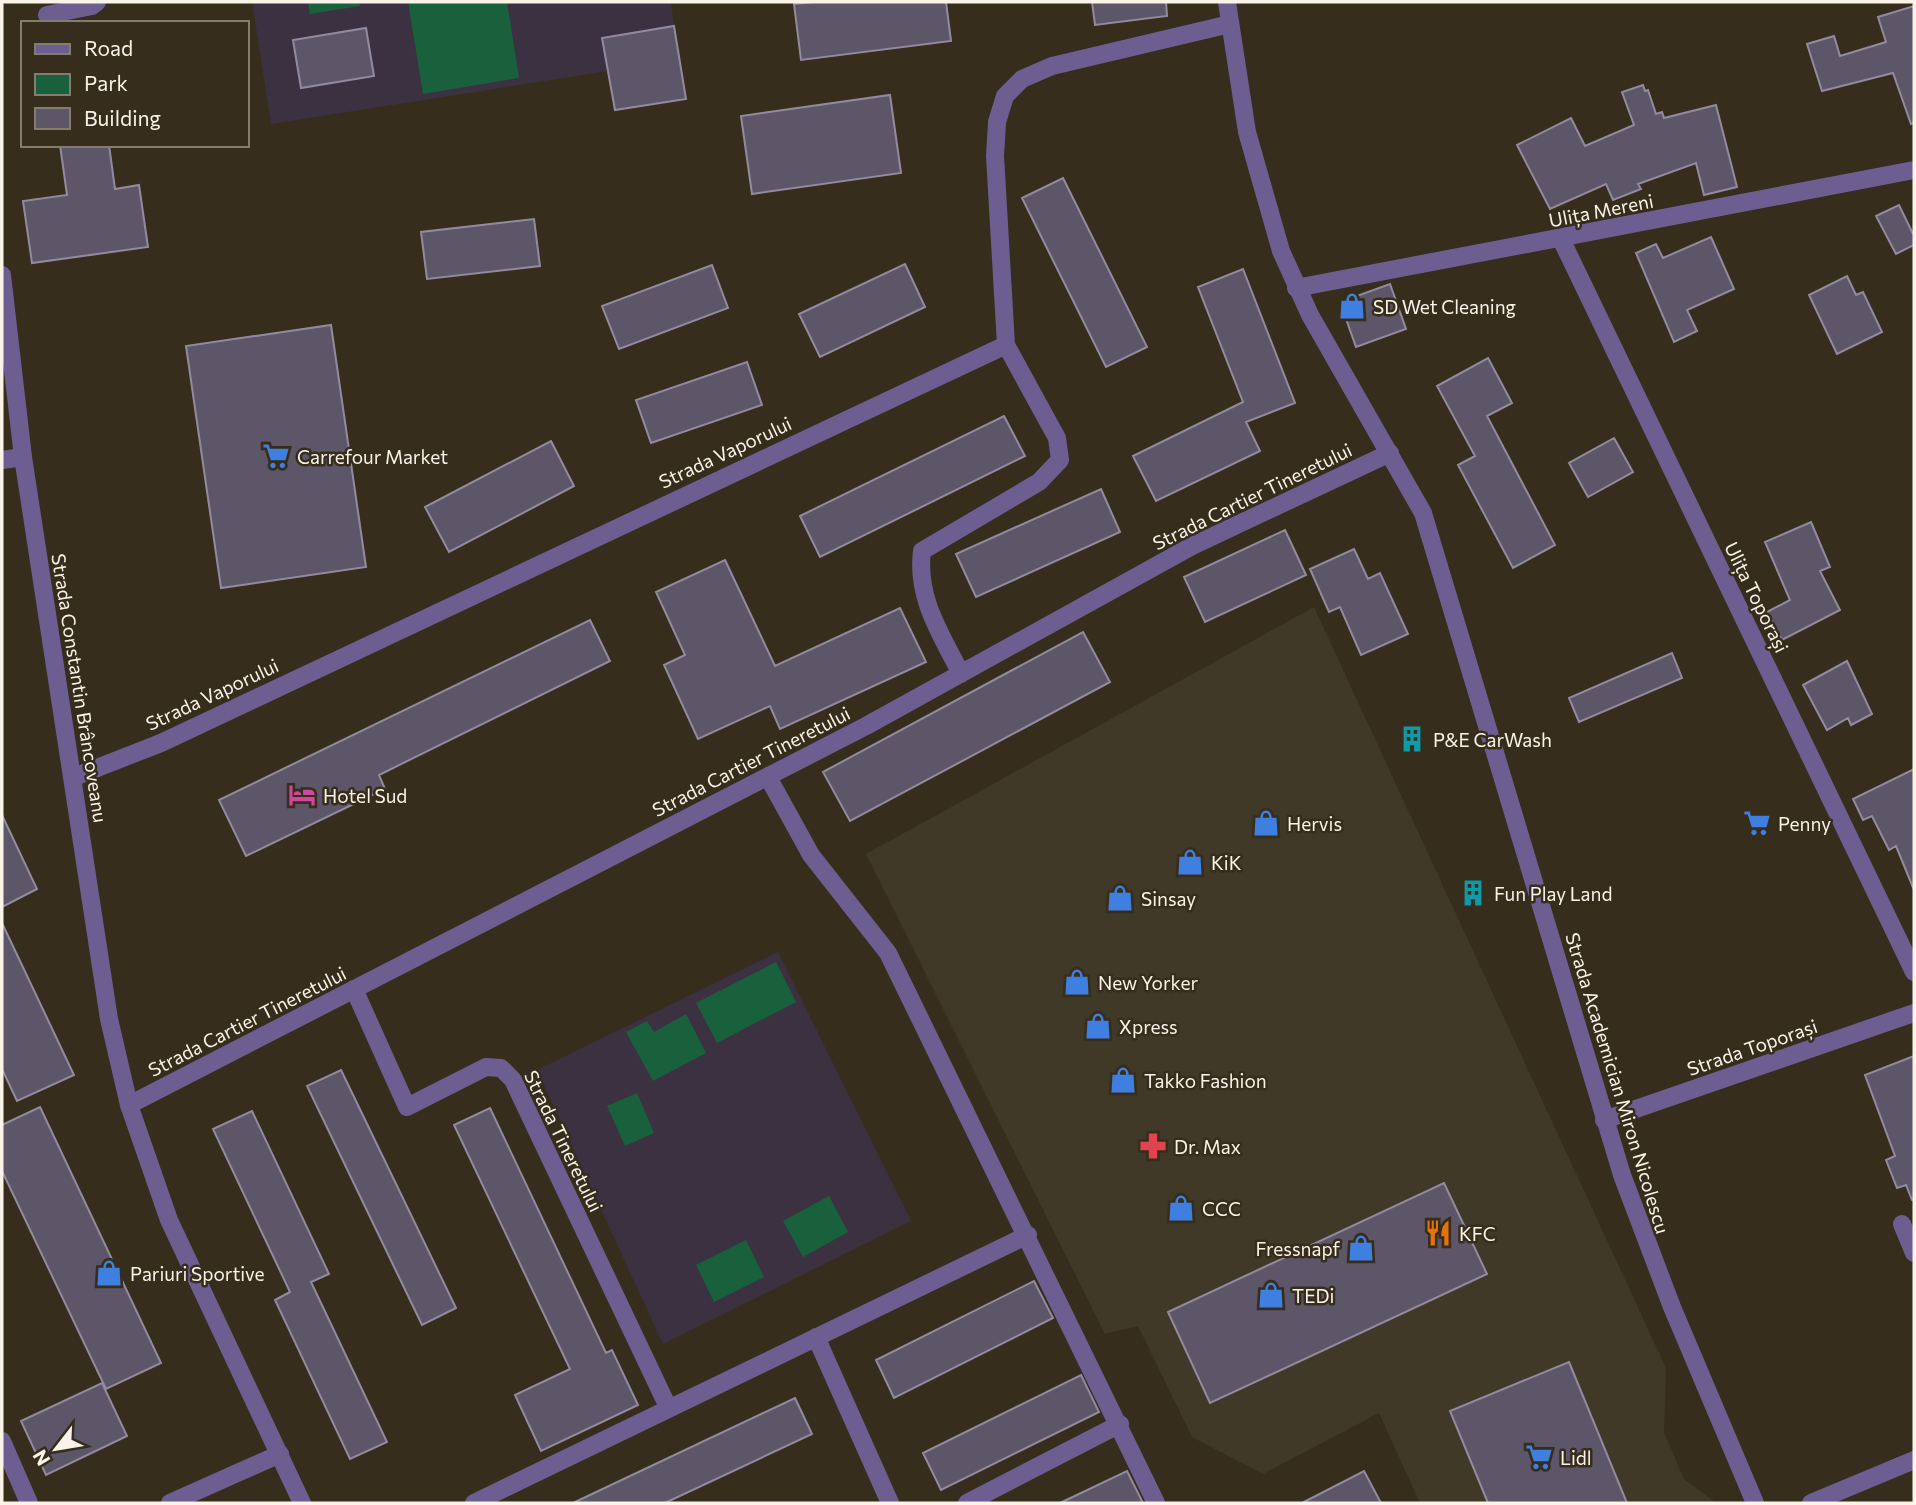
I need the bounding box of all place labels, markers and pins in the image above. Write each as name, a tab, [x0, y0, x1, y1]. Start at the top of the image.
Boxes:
shop icon: SD Wet Cleaning	[1337, 291, 1367, 321]
place label: SD Wet Cleaning	[1373, 295, 1516, 318]
supermarket icon: Carrefour Market	[261, 441, 291, 471]
place label: Carrefour Market	[297, 445, 448, 468]
building icon: P&E CarWash	[1397, 724, 1427, 754]
place label: P&E CarWash	[1433, 728, 1552, 751]
hotel icon: Hotel Sud	[287, 780, 317, 810]
place label: Hotel Sud	[323, 784, 407, 807]
shop icon: Hervis	[1251, 808, 1281, 838]
supermarket icon: Penny	[1742, 808, 1772, 838]
place label: Hervis	[1287, 812, 1342, 835]
place label: Penny	[1778, 812, 1831, 835]
shop icon: KiK	[1175, 847, 1205, 877]
place label: KiK	[1211, 851, 1242, 874]
building icon: Fun Play Land	[1458, 878, 1488, 908]
place label: Fun Play Land	[1494, 882, 1612, 905]
shop icon: Sinsay	[1105, 883, 1135, 913]
place label: Sinsay	[1141, 887, 1196, 910]
shop icon: New Yorker	[1062, 967, 1092, 997]
place label: New Yorker	[1098, 971, 1198, 994]
shop icon: Xpress	[1083, 1011, 1113, 1041]
place label: Xpress	[1119, 1015, 1178, 1038]
shop icon: Takko Fashion	[1108, 1065, 1138, 1095]
place label: Takko Fashion	[1144, 1069, 1267, 1092]
pharmacy icon: Dr. Max	[1138, 1131, 1168, 1161]
place label: Dr. Max	[1174, 1135, 1241, 1158]
shop icon: CCC	[1166, 1193, 1196, 1223]
place label: CCC	[1202, 1197, 1241, 1220]
restaurant icon: KFC	[1423, 1218, 1453, 1248]
place label: KFC	[1459, 1222, 1496, 1245]
shop icon: Fressnapf	[1346, 1233, 1376, 1263]
place label: Fressnapf	[1255, 1237, 1340, 1260]
shop icon: Pariuri Sportive	[94, 1258, 124, 1288]
place label: Pariuri Sportive	[130, 1262, 265, 1285]
shop icon: TEDi	[1256, 1280, 1286, 1310]
place label: TEDi	[1292, 1284, 1334, 1307]
supermarket icon: Lidl	[1524, 1442, 1554, 1472]
place label: Lidl	[1560, 1446, 1592, 1469]

